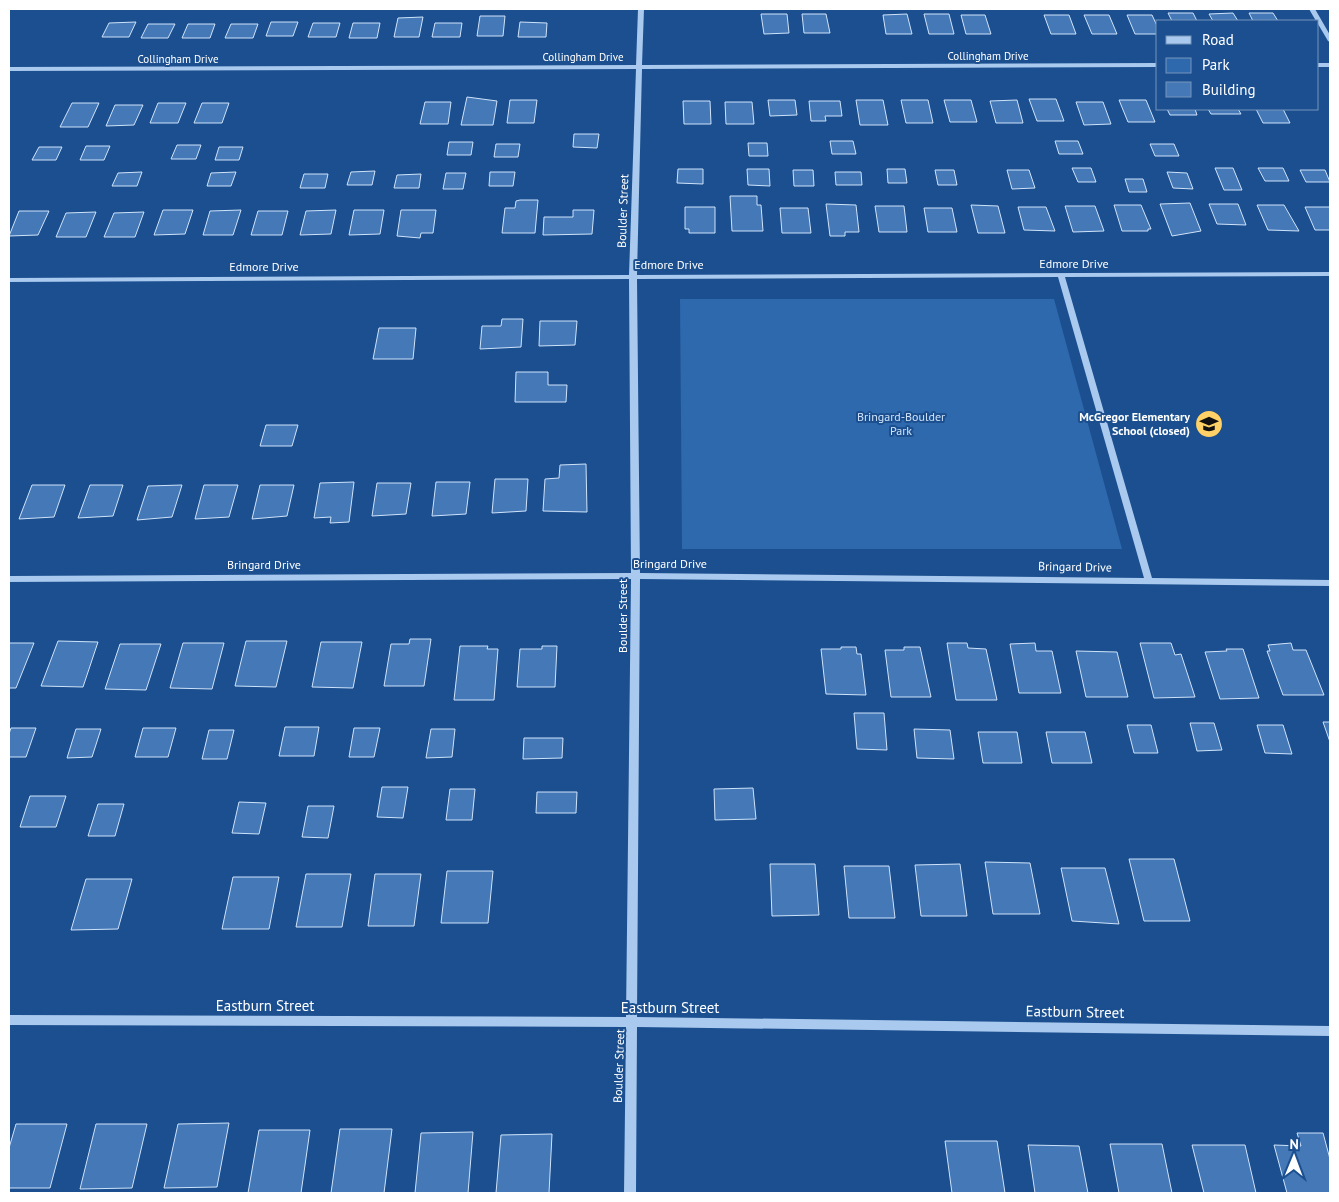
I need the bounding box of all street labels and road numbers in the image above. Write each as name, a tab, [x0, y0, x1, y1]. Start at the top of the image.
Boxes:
street label: Collingham Drive	[947, 49, 1029, 63]
street label: Collingham Drive	[542, 50, 624, 64]
street label: Collingham Drive	[137, 52, 219, 66]
street label: Boulder Street	[614, 174, 631, 248]
street label: Edmore Drive	[1039, 256, 1109, 271]
street label: Edmore Drive	[634, 257, 704, 272]
street label: Edmore Drive	[229, 259, 299, 274]
street label: Bringard Drive	[633, 556, 707, 571]
street label: Bringard Drive	[227, 557, 301, 572]
street label: Bringard Drive	[1038, 558, 1112, 575]
street label: Boulder Street	[615, 579, 630, 653]
street label: Eastburn Street	[216, 996, 314, 1015]
street label: Eastburn Street	[621, 998, 719, 1017]
street label: Eastburn Street	[1026, 1001, 1125, 1022]
street label: Boulder Street	[610, 1029, 627, 1103]

